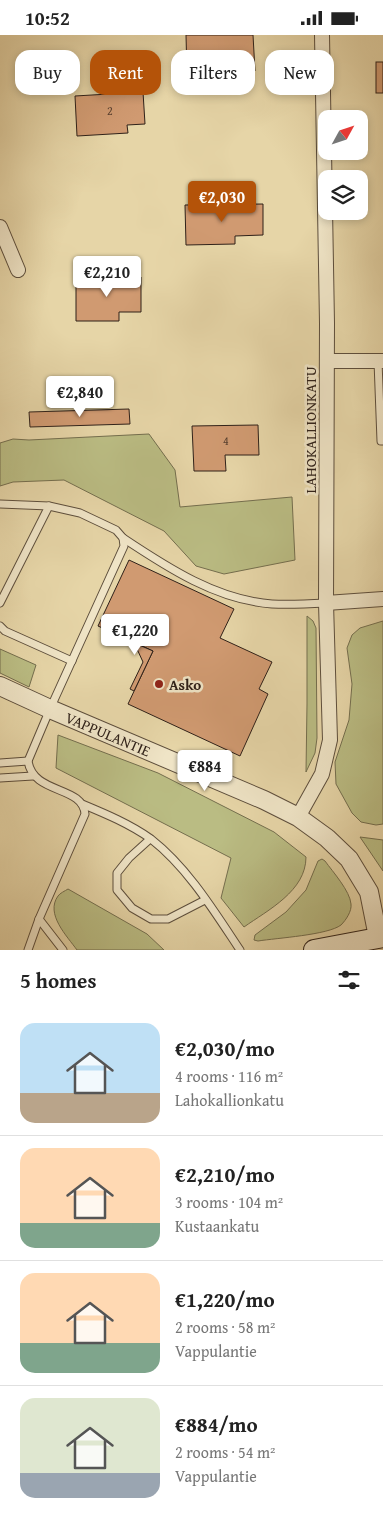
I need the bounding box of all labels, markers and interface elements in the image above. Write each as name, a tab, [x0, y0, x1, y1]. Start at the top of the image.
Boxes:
text: 10:52	[25, 4, 70, 32]
chip: Buy	[15, 50, 80, 95]
chip: Rent	[90, 50, 161, 95]
chip: Filters	[171, 50, 255, 95]
chip: New	[265, 50, 334, 95]
house number: 2	[107, 102, 113, 119]
north arrow	[318, 110, 368, 160]
map controls	[318, 110, 368, 220]
button: layers	[318, 170, 368, 220]
pin: €2,030	[181, 181, 263, 223]
text: €2,030	[199, 185, 245, 209]
pin: €2,210	[66, 255, 148, 298]
text: €2,210	[84, 260, 130, 284]
street label: LAHOKALLIONKATU	[300, 366, 321, 494]
pin: €2,840	[39, 375, 121, 418]
text: €2,840	[57, 380, 103, 404]
house number: 4	[223, 432, 229, 449]
pin: €1,220	[94, 613, 176, 656]
text: €1,220	[112, 618, 158, 642]
place label: Asko	[169, 674, 201, 695]
marker: Asko	[153, 678, 165, 690]
street label: VAPPULANTIE	[62, 707, 154, 761]
pin: €884	[175, 749, 235, 792]
text: €884	[188, 754, 222, 778]
text: 5 homes	[20, 965, 96, 996]
icon: filters	[335, 966, 363, 994]
text: €2,030/mo	[175, 1033, 275, 1064]
icon: home	[60, 1043, 120, 1103]
text: 4 rooms · 116 m²	[175, 1064, 283, 1088]
text: Lahokallionkatu	[175, 1088, 284, 1112]
text: €2,210/mo	[175, 1159, 275, 1190]
icon: home	[60, 1168, 120, 1228]
text: 3 rooms · 104 m²	[175, 1190, 283, 1214]
text: Kustaankatu	[175, 1214, 259, 1238]
text: €1,220/mo	[175, 1284, 275, 1315]
icon: home	[60, 1293, 120, 1353]
text: 2 rooms · 58 m²	[175, 1315, 275, 1339]
text: Vappulantie	[175, 1339, 257, 1363]
text: €884/mo	[175, 1409, 258, 1440]
icon: home	[60, 1418, 120, 1478]
text: 2 rooms · 54 m²	[175, 1440, 275, 1464]
text: Vappulantie	[175, 1464, 257, 1488]

